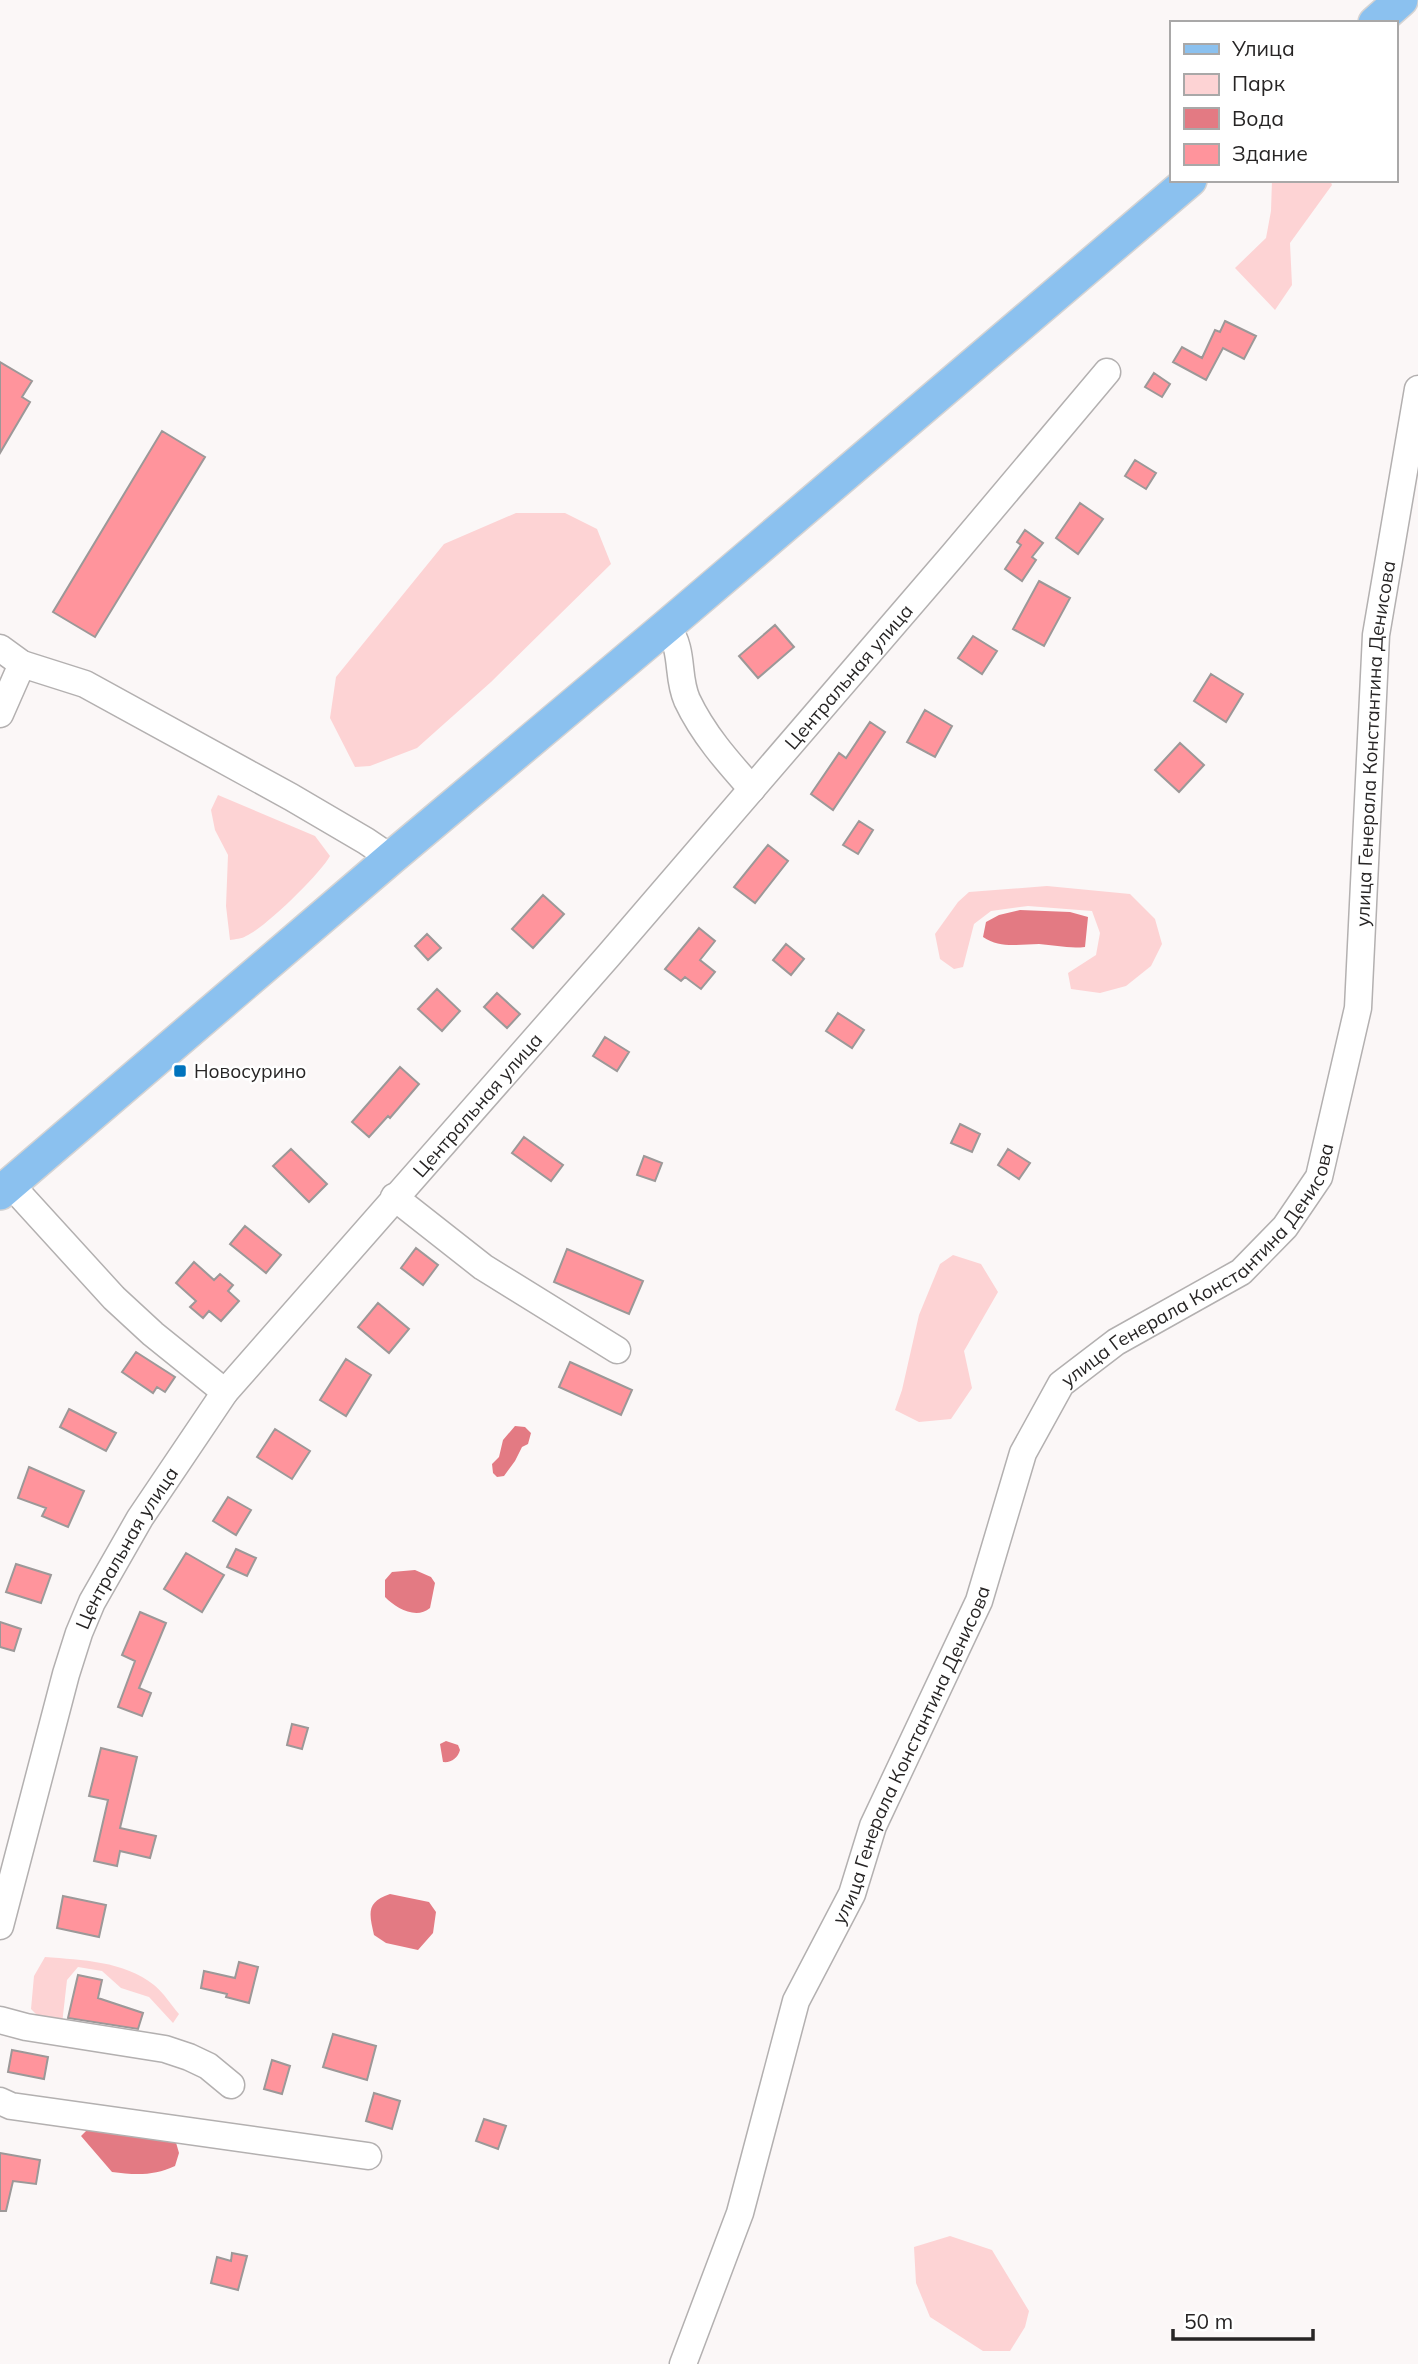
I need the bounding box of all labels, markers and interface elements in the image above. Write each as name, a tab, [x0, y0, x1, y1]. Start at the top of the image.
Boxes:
legend	[1170, 21, 1397, 182]
text: Улица	[1231, 35, 1295, 61]
text: Парк	[1232, 70, 1286, 96]
text: Вода	[1232, 105, 1284, 131]
text: Здание	[1232, 140, 1308, 166]
street label: улица Генерала Константина Денисова	[1350, 559, 1401, 927]
street label: Центральная улица	[779, 599, 918, 754]
street label: Центральная улица	[407, 1028, 547, 1182]
place label: Новосурино	[194, 1059, 306, 1083]
marker: Новосурино	[172, 1063, 188, 1079]
street label: улица Генерала Константина Денисова	[1056, 1141, 1338, 1392]
street label: Центральная улица	[70, 1462, 183, 1633]
street label: улица Генерала Константина Денисова	[826, 1583, 995, 1928]
scale bar	[1173, 2298, 1313, 2342]
text: 50 m	[1184, 2308, 1233, 2334]

